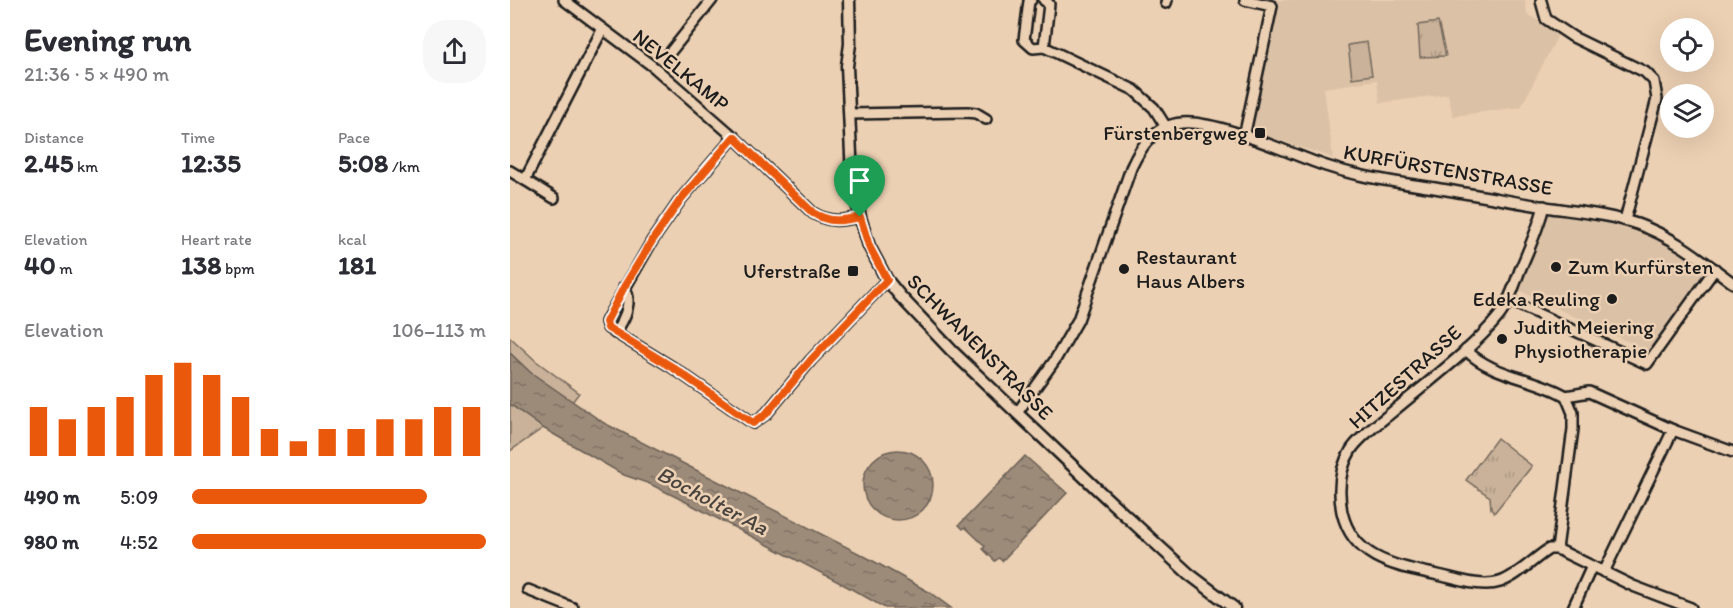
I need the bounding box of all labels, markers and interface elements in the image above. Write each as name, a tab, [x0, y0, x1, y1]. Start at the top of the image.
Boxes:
map controls	[1660, 18, 1714, 138]
button: locate	[1660, 18, 1714, 72]
text: Evening run	[24, 20, 191, 59]
button: share	[423, 20, 486, 83]
street label: NEVELKAMP	[628, 23, 734, 116]
text: 21:36 · 5 × 490 m	[24, 62, 169, 86]
button: layers	[1660, 84, 1714, 138]
place label: Fürstenbergweg	[1103, 120, 1248, 145]
marker: Fürstenbergweg	[1253, 126, 1267, 140]
text: Distance	[24, 128, 84, 147]
text: Time	[181, 128, 215, 147]
text: Pace	[338, 128, 370, 147]
street label: KURFÜRSTENSTRASSE	[1342, 139, 1555, 200]
text: 2.45	[24, 147, 73, 179]
text: 12:35	[181, 147, 241, 179]
text: 5:08	[338, 147, 388, 179]
pin	[834, 155, 885, 217]
text: km	[73, 157, 98, 176]
text: /km	[388, 157, 420, 176]
icon: arrive	[843, 164, 876, 197]
text: Elevation	[24, 230, 88, 249]
text: Heart rate	[181, 230, 252, 249]
text: kcal	[338, 230, 366, 249]
place label: Restaurant Haus Albers	[1136, 244, 1245, 293]
text: 40	[24, 249, 56, 281]
text: 138	[181, 249, 221, 281]
text: 181	[338, 249, 376, 281]
place label: Zum Kurfürsten	[1568, 254, 1714, 279]
place label: Uferstraße	[743, 258, 841, 283]
text: m	[56, 259, 73, 278]
text: bpm	[221, 259, 255, 278]
marker: Zum Kurfürsten	[1549, 260, 1563, 274]
marker: Restaurant Haus Albers	[1117, 262, 1131, 276]
marker: Uferstraße	[846, 264, 860, 278]
street label: SCHWANENSTRASSE	[902, 268, 1059, 425]
place label: Edeka Reuling	[1473, 286, 1600, 311]
marker: Edeka Reuling	[1605, 292, 1619, 306]
place label: Judith Meiering Physiotherapie	[1514, 314, 1654, 363]
text: Elevation	[24, 318, 103, 342]
text: 106–113 m	[392, 318, 486, 342]
street label: HITZESTRASSE	[1343, 319, 1466, 434]
marker: Judith Meiering Physiotherapie	[1495, 332, 1509, 346]
water label: Bocholter Aa	[653, 460, 773, 541]
text: 490 m	[24, 485, 80, 509]
text: 5:09	[120, 485, 158, 509]
text: 980 m	[24, 530, 79, 554]
text: 4:52	[120, 530, 158, 554]

